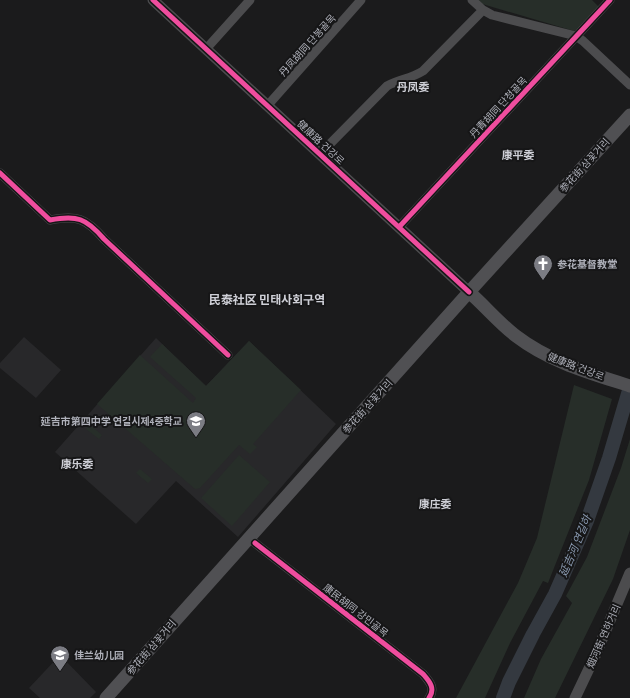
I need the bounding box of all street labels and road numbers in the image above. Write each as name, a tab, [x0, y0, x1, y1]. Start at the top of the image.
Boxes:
street label: 丹凤胡同 단봉골목	[276, 12, 339, 79]
street label: 丹青胡同 단청골목	[467, 74, 530, 141]
street label: 健康路 건강로	[294, 117, 347, 167]
street label: 参花街 삼꽃거리	[556, 135, 612, 195]
street label: 健康路 건강로	[546, 350, 606, 383]
street label: 参花街 삼꽃거리	[339, 376, 395, 436]
street label: 康民胡同 강민골목	[321, 581, 391, 640]
street label: 烟河街 연하거리	[584, 602, 623, 670]
street label: 参花街 삼꽃거리	[124, 617, 179, 678]

